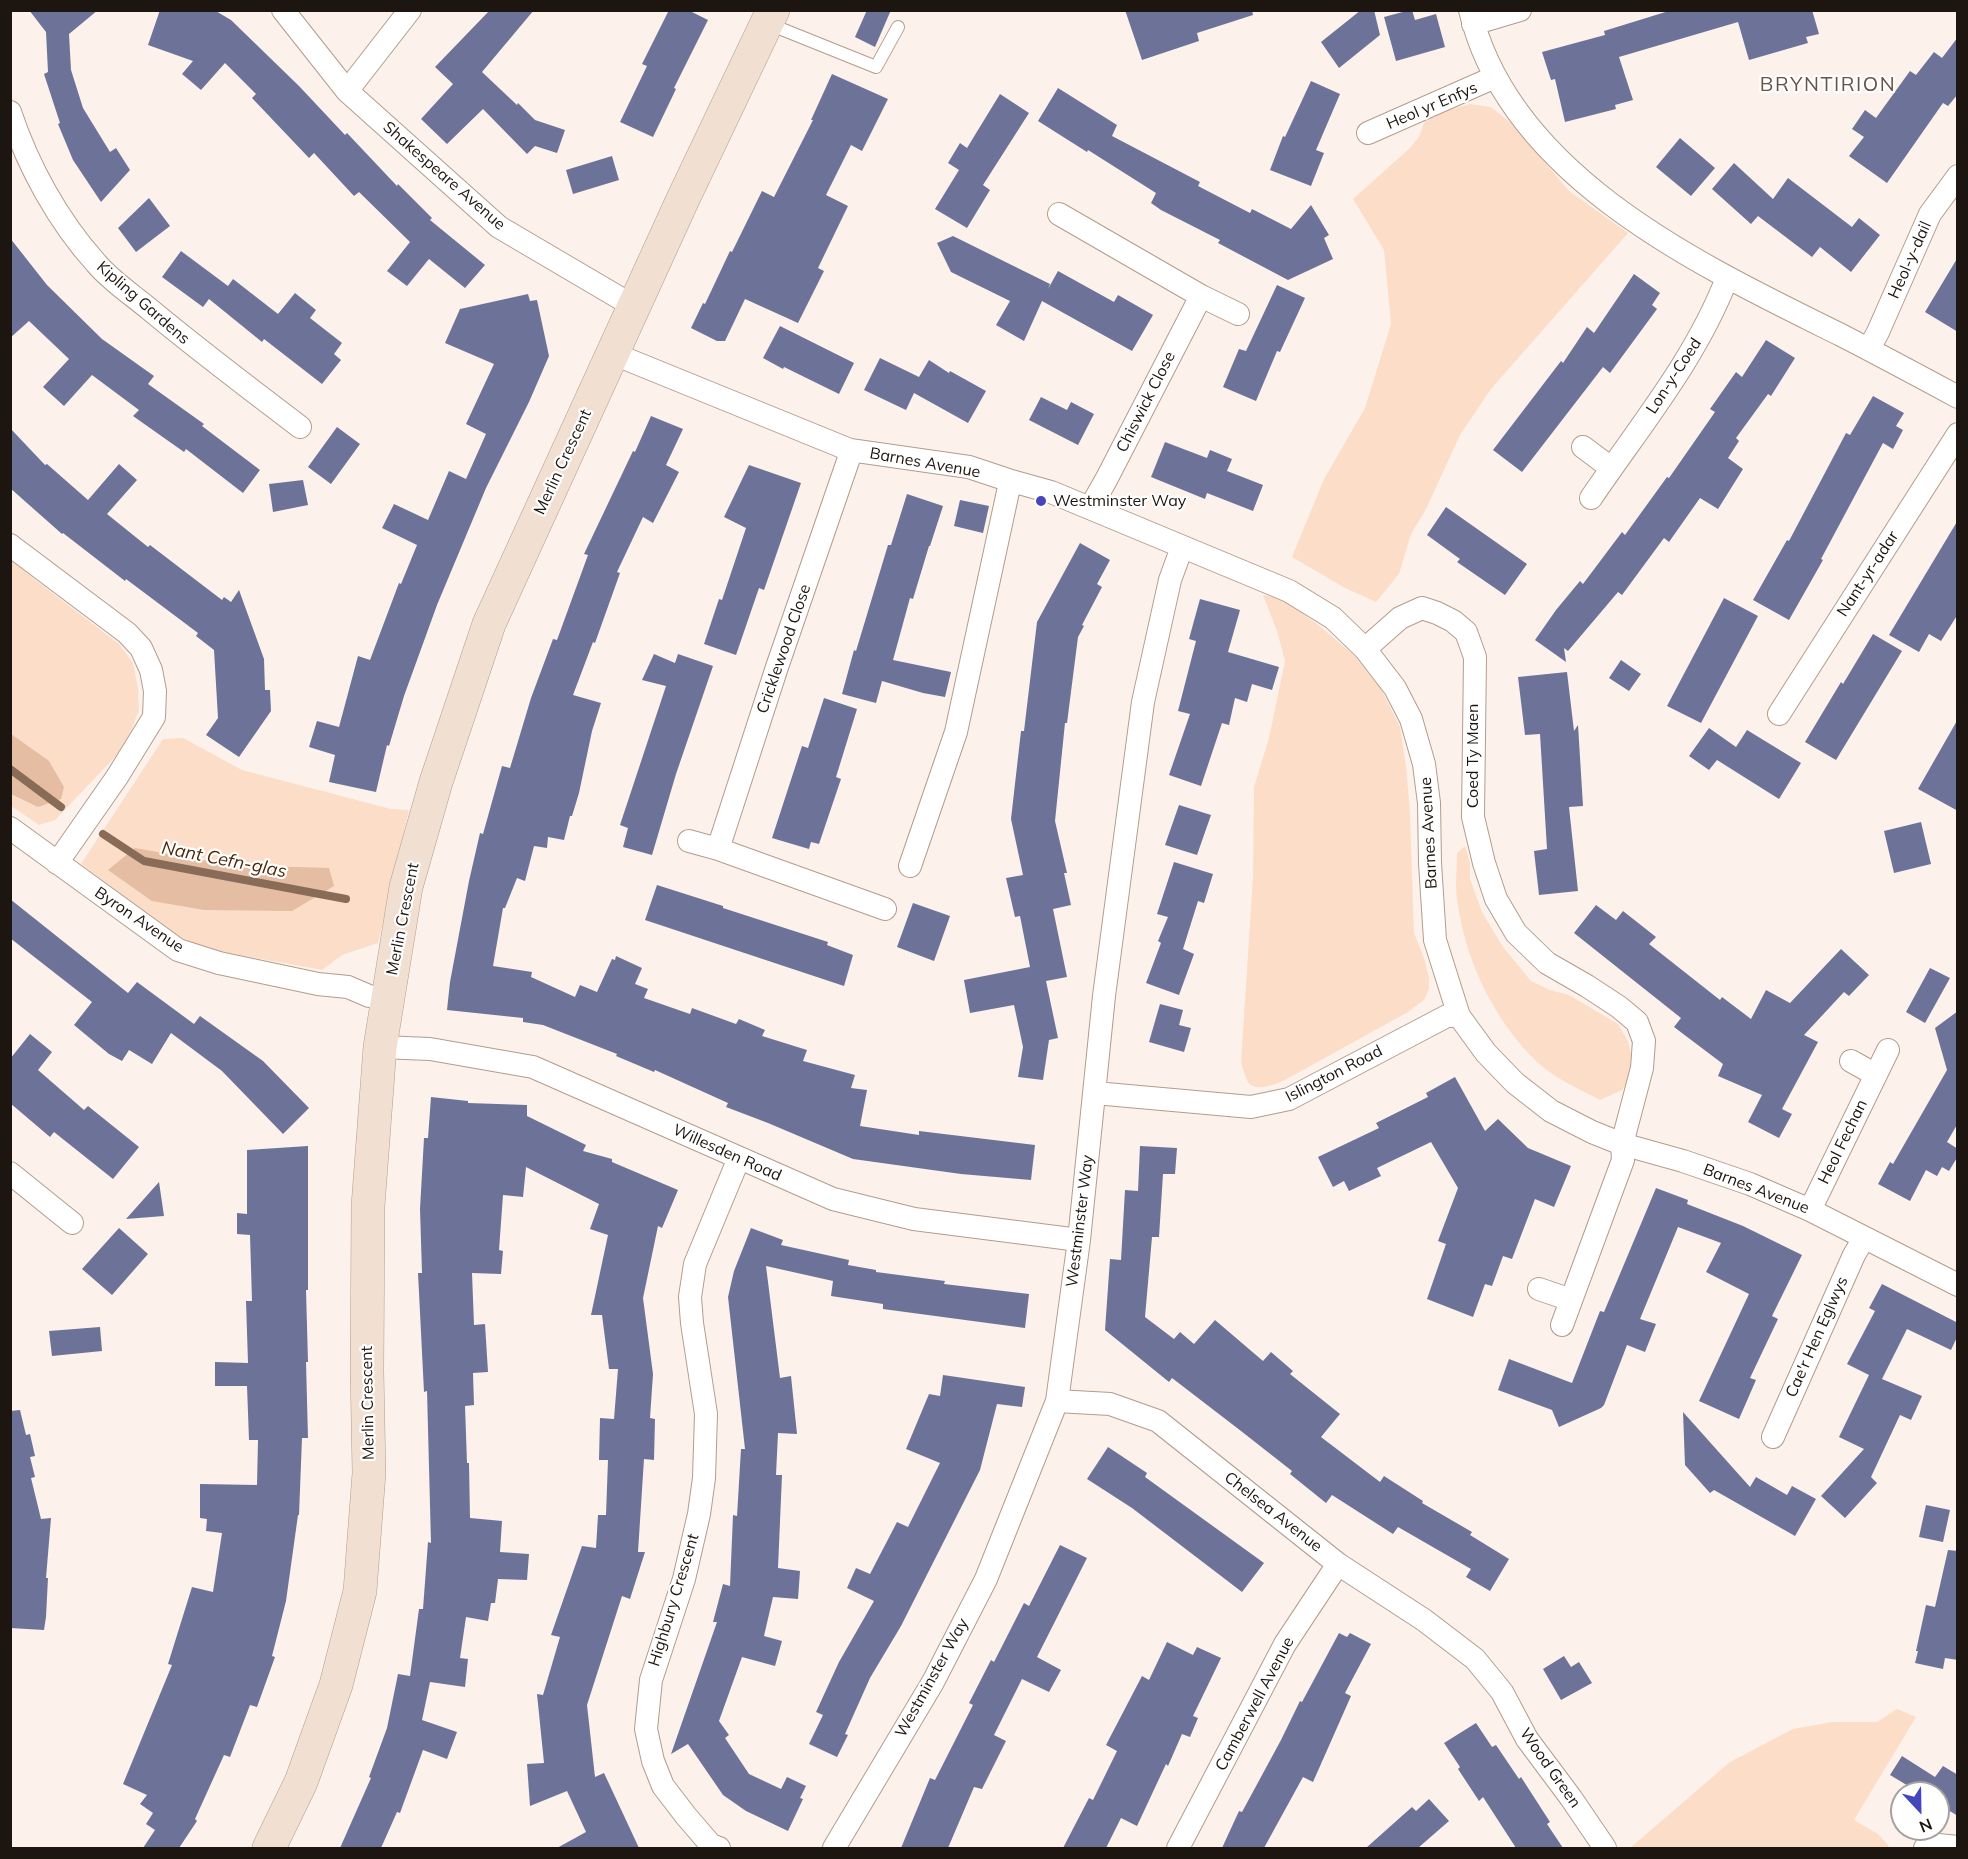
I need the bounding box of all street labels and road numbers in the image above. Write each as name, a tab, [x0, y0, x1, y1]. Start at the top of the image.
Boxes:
street label: Heol yr Enfys	[1384, 78, 1480, 134]
street label: Shakespeare Avenue	[379, 118, 509, 234]
street label: Heol-y-dail	[1884, 218, 1936, 302]
street label: Kipling Gardens	[93, 257, 193, 349]
street label: Lon-y-Coed	[1642, 334, 1706, 418]
street label: Chiswick Close	[1112, 348, 1180, 456]
street label: Merlin Crescent	[530, 406, 596, 518]
street label: Barnes Avenue	[868, 444, 982, 482]
street label: Nant-yr-adar	[1833, 528, 1903, 620]
street label: Cricklewood Close	[753, 582, 815, 716]
street label: Coed Ty Maen	[1463, 704, 1483, 808]
street label: Barnes Avenue	[1416, 776, 1442, 890]
street label: Merlin Crescent	[383, 861, 423, 977]
street label: Byron Avenue	[91, 883, 187, 957]
street label: Islington Road	[1282, 1041, 1386, 1107]
street label: Heol Fechan	[1814, 1097, 1872, 1187]
street label: Willesden Road	[670, 1120, 784, 1186]
street label: Westminster Way	[1062, 1154, 1098, 1288]
street label: Barnes Avenue	[1700, 1160, 1812, 1218]
street label: Cae'r Hen Eglwys	[1782, 1274, 1852, 1400]
street label: Merlin Crescent	[357, 1346, 379, 1460]
street label: Chelsea Avenue	[1220, 1468, 1326, 1556]
street label: Highbury Crescent	[645, 1531, 703, 1669]
street label: Westminster Way	[891, 1615, 973, 1741]
street label: Camberwell Avenue	[1212, 1634, 1298, 1774]
street label: Wood Green	[1515, 1724, 1585, 1812]

